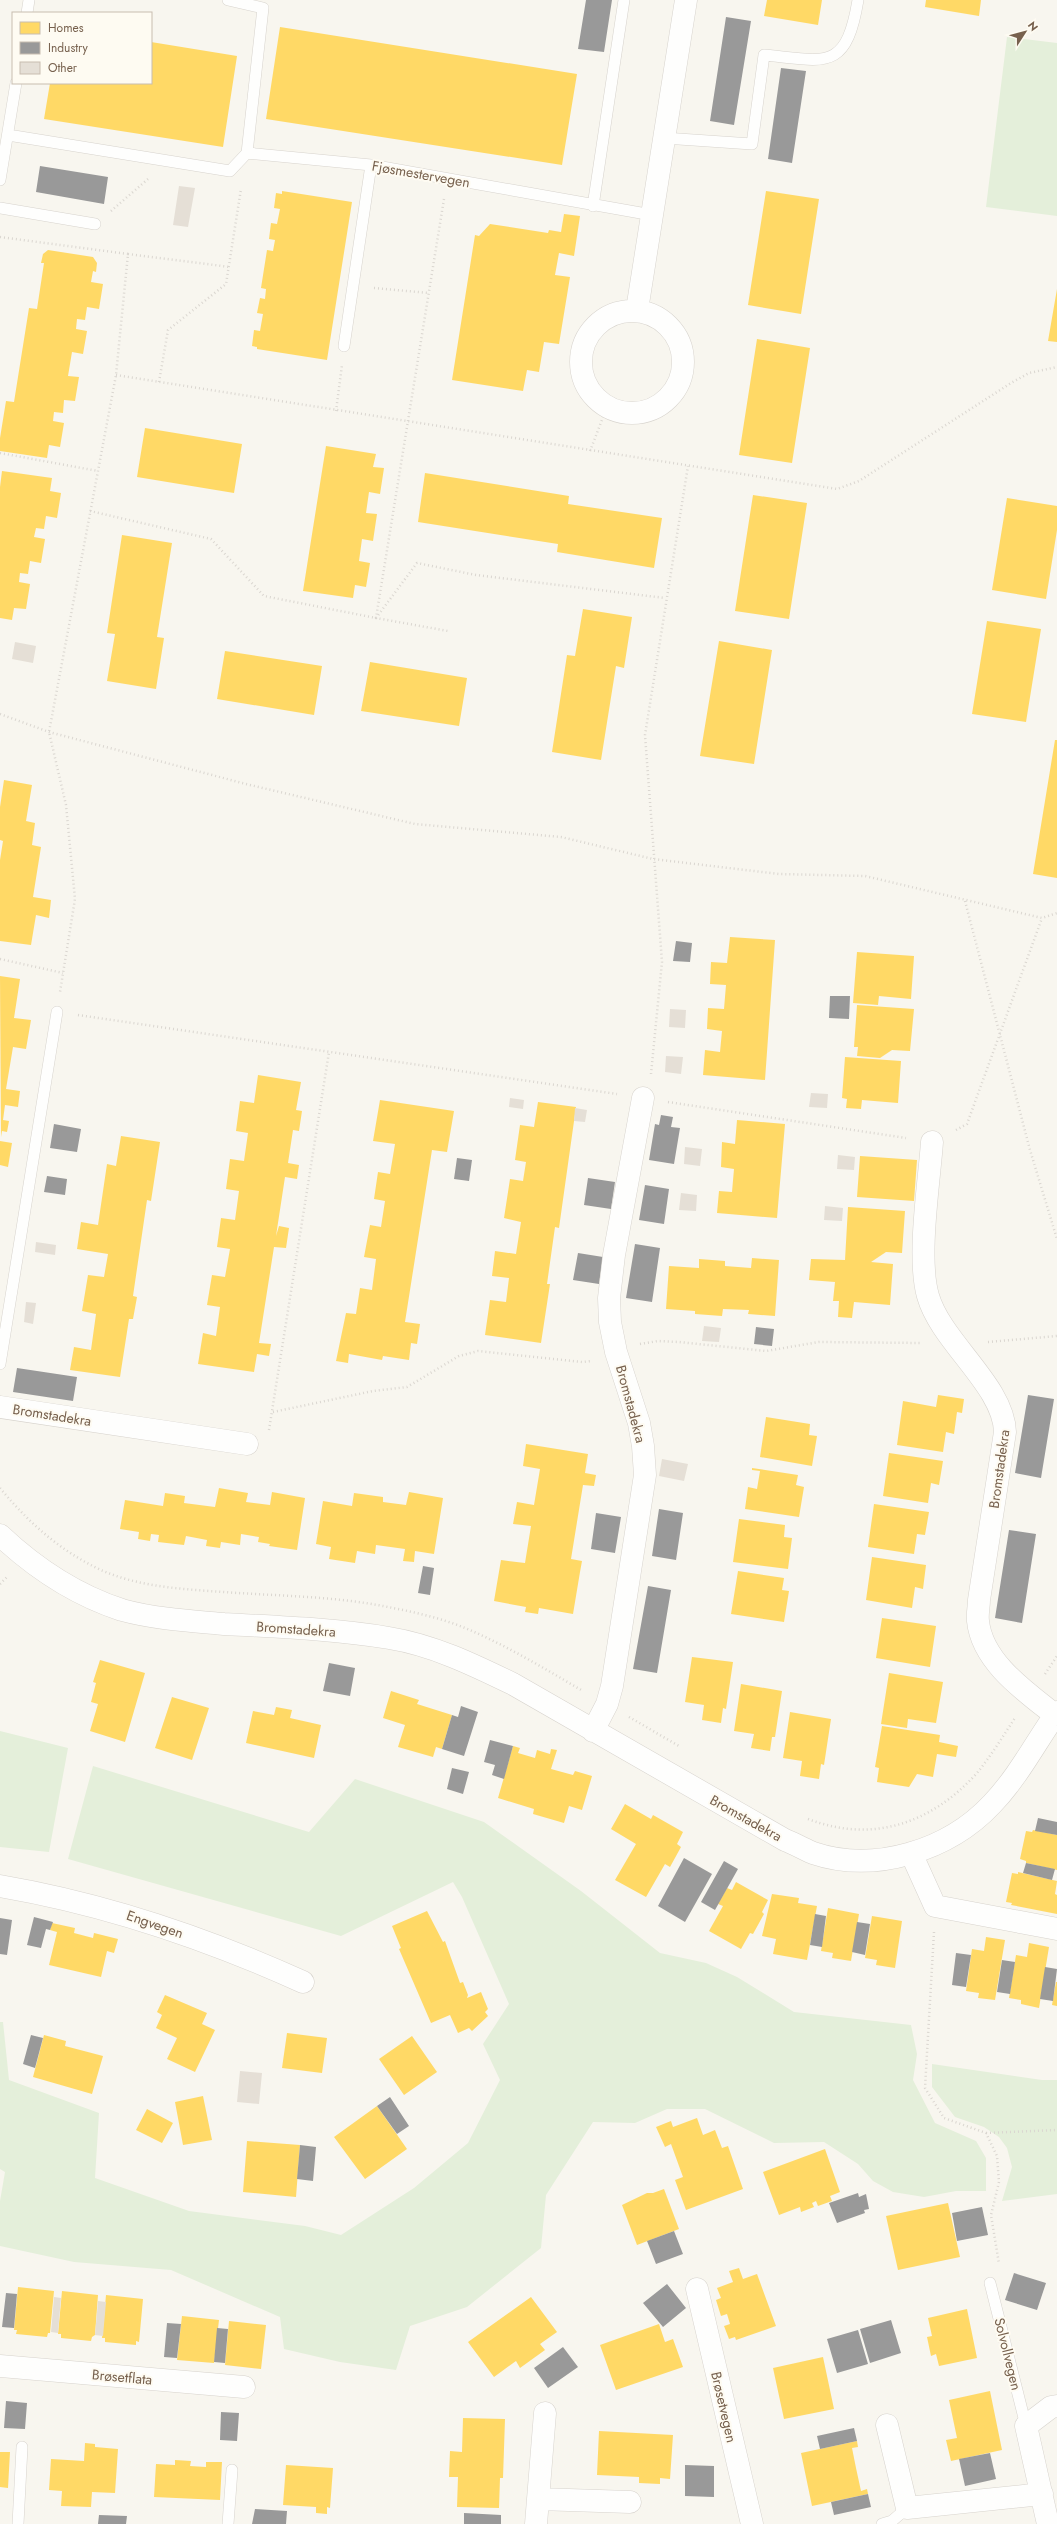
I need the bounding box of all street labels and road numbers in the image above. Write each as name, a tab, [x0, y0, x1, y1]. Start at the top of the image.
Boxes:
street label: Fjøsmestervegen	[370, 156, 472, 192]
street label: Bromstadekra	[611, 1363, 651, 1445]
street label: Bromstadekra	[11, 1399, 93, 1431]
street label: Bromstadekra	[984, 1428, 1014, 1510]
street label: Bromstadekra	[256, 1616, 336, 1642]
street label: Bromstadekra	[706, 1790, 786, 1846]
street label: Engvegen	[124, 1905, 186, 1943]
street label: Solvollvegen	[989, 2316, 1027, 2392]
street label: Brøsetflata	[91, 2364, 153, 2390]
street label: Brøsetvegen	[706, 2370, 742, 2444]

